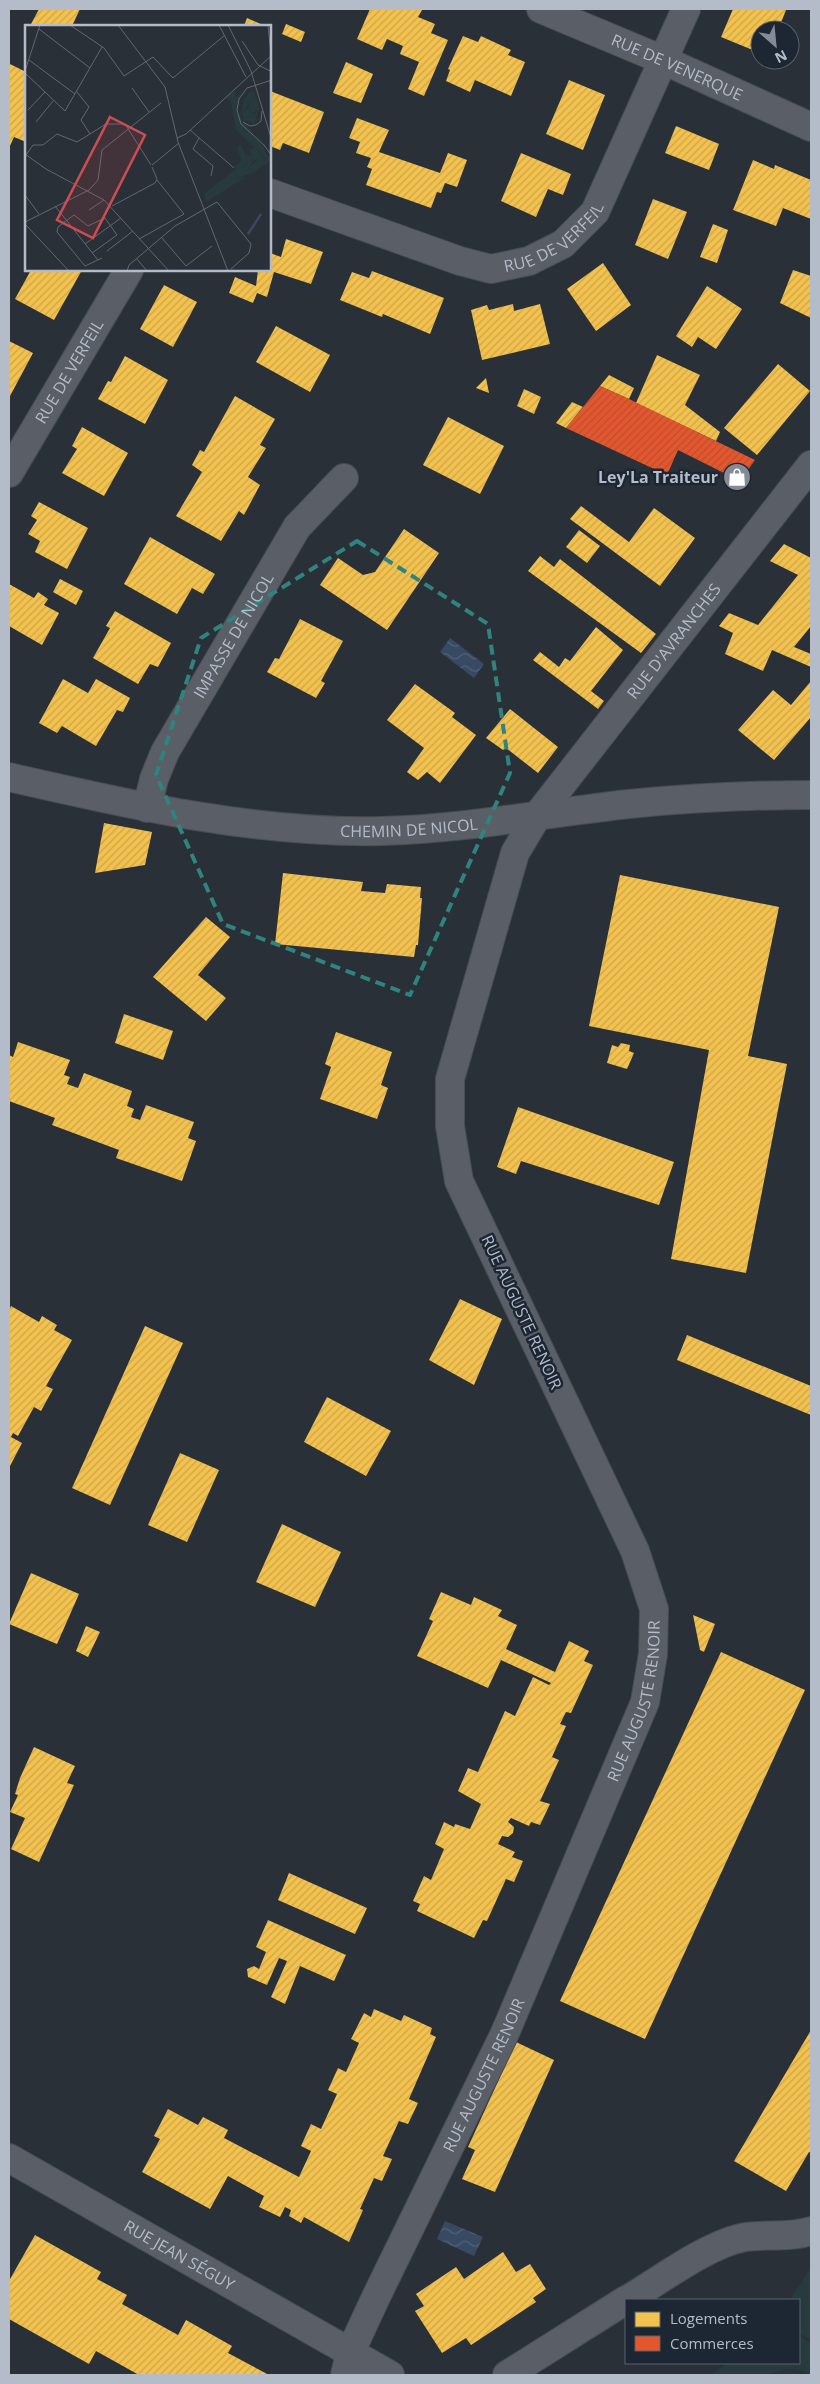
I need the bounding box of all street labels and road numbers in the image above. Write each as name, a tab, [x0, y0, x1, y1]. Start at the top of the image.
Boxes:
street label: RUE DE VENERQUE	[608, 29, 746, 106]
street label: RUE DE VERFEIL	[502, 199, 609, 277]
street label: RUE DE VERFEIL	[30, 315, 108, 428]
street label: IMPASSE DE NICOL	[188, 569, 279, 702]
street label: RUE D'AVRANCHES	[622, 578, 726, 703]
street label: CHEMIN DE NICOL	[340, 813, 479, 842]
street label: RUE AUGUSTE RENOIR	[477, 1231, 567, 1393]
street label: RUE AUGUSTE RENOIR	[602, 1620, 665, 1785]
street label: RUE AUGUSTE RENOIR	[438, 1995, 530, 2156]
street label: RUE JEAN SÉGUY	[120, 2215, 239, 2295]

